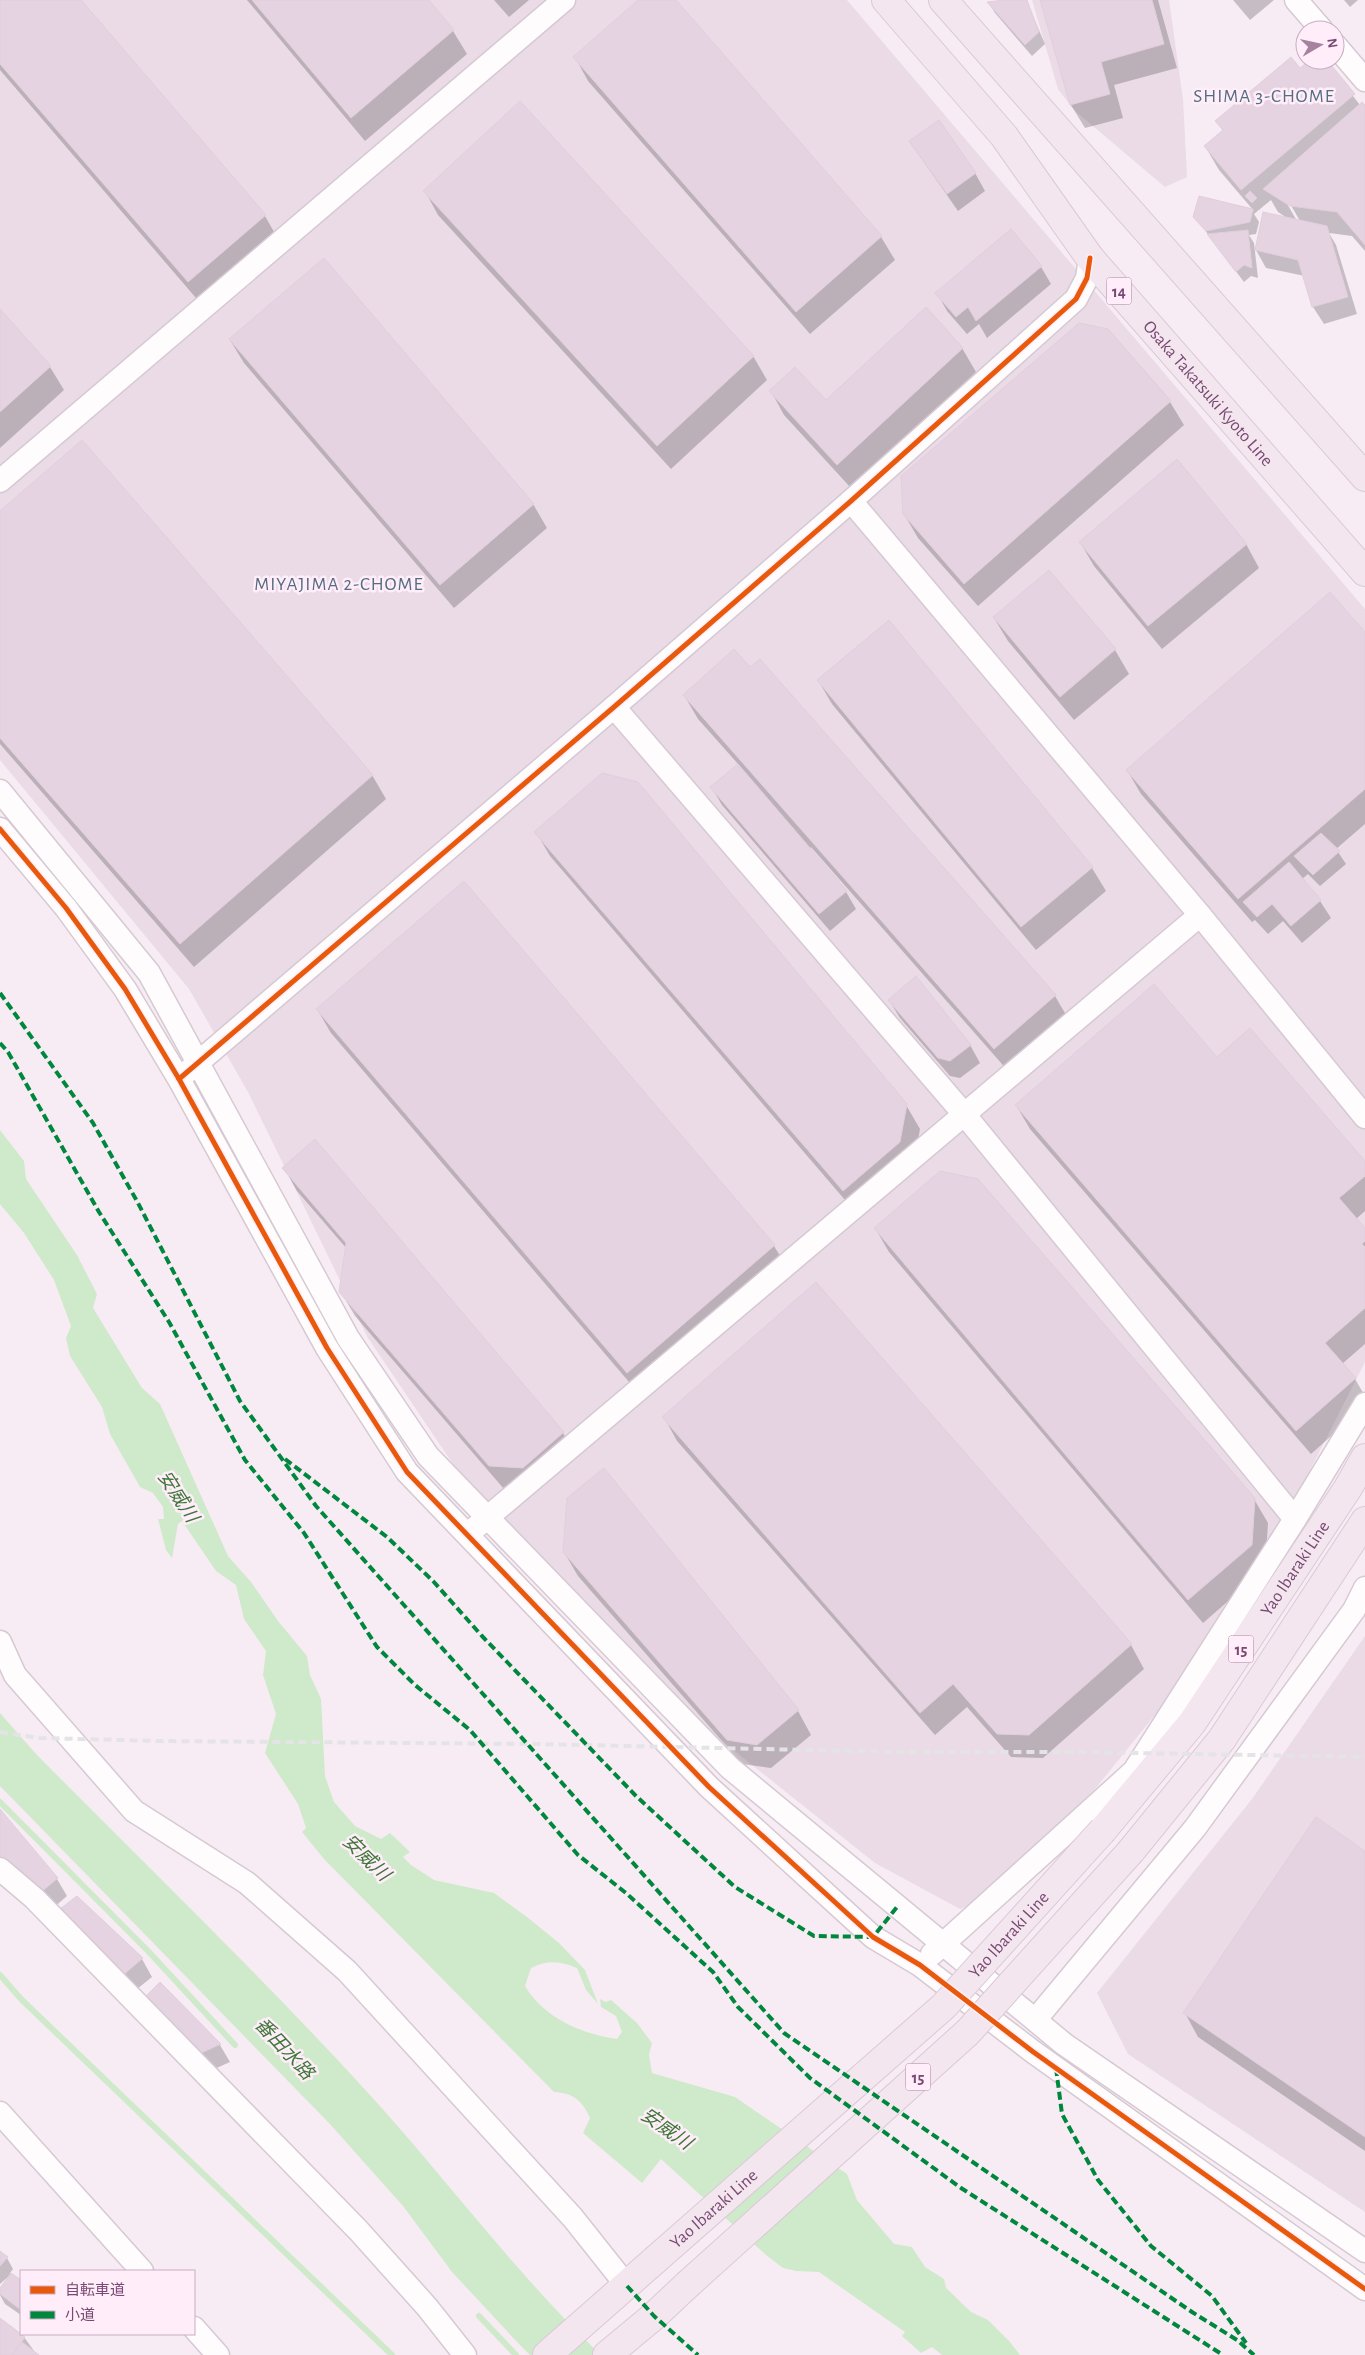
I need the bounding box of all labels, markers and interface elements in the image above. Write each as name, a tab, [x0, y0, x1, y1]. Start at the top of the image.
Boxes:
north arrow	[1295, 20, 1345, 70]
text: N	[1324, 37, 1340, 49]
district label: SHIMA 3-CHOME	[1193, 87, 1335, 106]
road number: 14	[1106, 278, 1132, 304]
street label: Osaka Takatsuki Kyoto Line	[1139, 317, 1276, 470]
district label: MIYAJIMA 2-CHOME	[254, 575, 424, 594]
water label: 安威川	[154, 1467, 204, 1528]
street label: Yao Ibaraki Line	[1258, 1518, 1333, 1619]
road number: 15	[1228, 1636, 1254, 1662]
water label: 安威川	[339, 1830, 396, 1886]
street label: Yao Ibaraki Line	[966, 1889, 1053, 1982]
water label: 番田水路	[251, 2014, 319, 2085]
road number: 15	[906, 2064, 930, 2090]
water label: 安威川	[637, 2103, 698, 2155]
street label: Yao Ibaraki Line	[667, 2166, 761, 2252]
legend	[20, 2270, 195, 2335]
text: 自転車道	[65, 2282, 125, 2298]
text: 小道	[65, 2307, 95, 2323]

